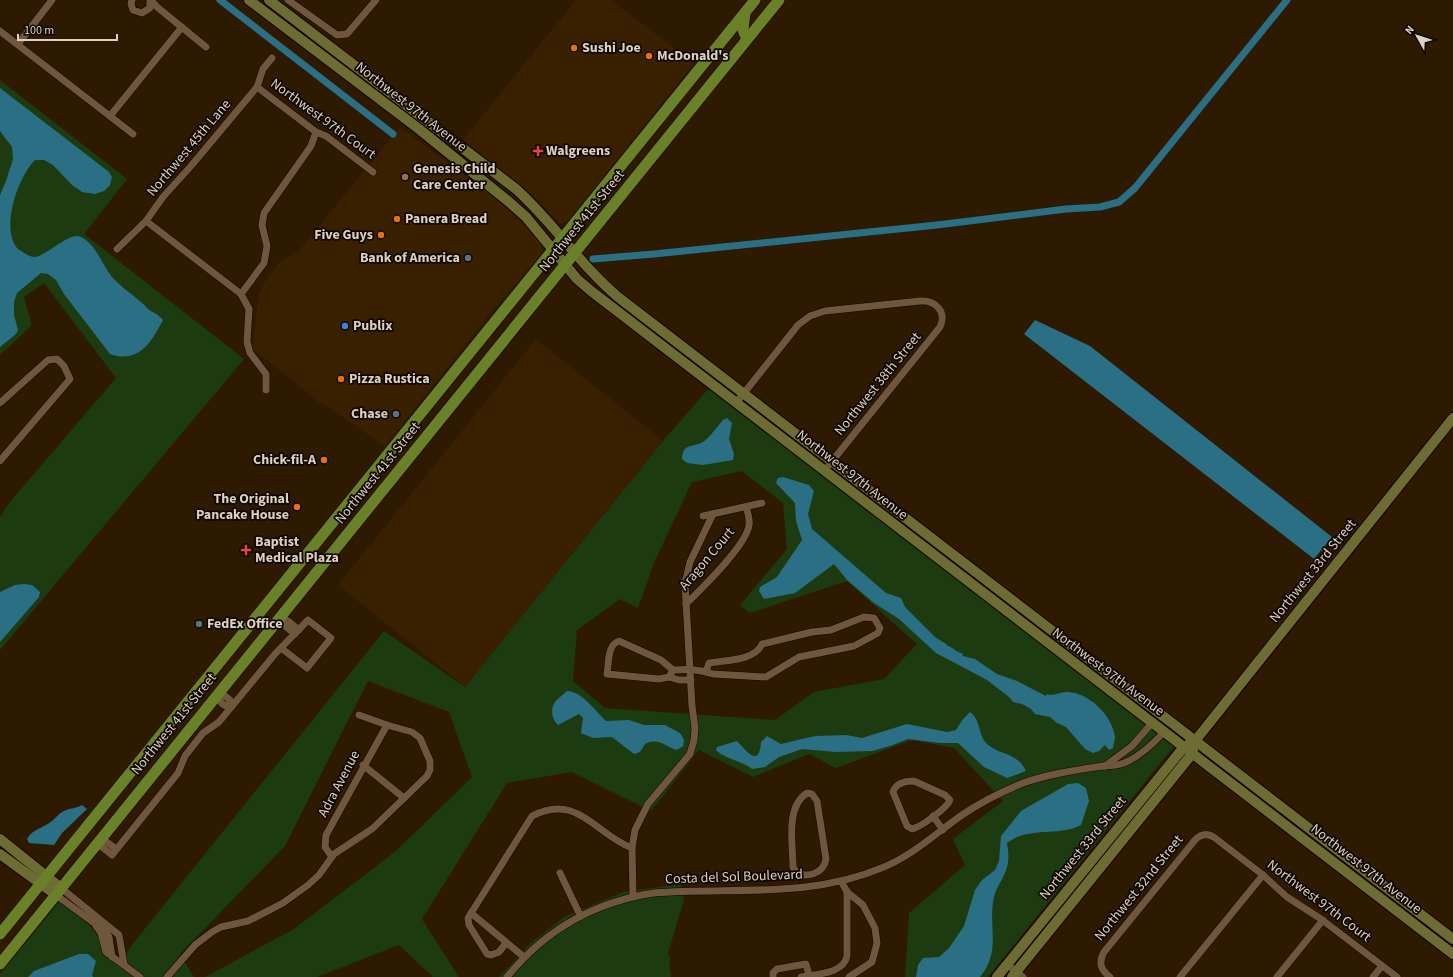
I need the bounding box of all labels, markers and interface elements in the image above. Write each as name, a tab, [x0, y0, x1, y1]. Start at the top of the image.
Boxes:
scale bar	[18, 16, 117, 42]
north arrow	[1397, 16, 1437, 56]
text: 100 m	[24, 22, 54, 39]
text: N	[1401, 22, 1418, 38]
place label: Sushi Joe	[582, 38, 641, 58]
marker: Sushi Joe	[569, 43, 579, 53]
place label: McDonald's	[657, 46, 728, 66]
marker: McDonald's	[644, 51, 654, 61]
street label: Northwest 97th Avenue	[351, 57, 471, 157]
street label: Northwest 97th Court	[266, 74, 380, 164]
street label: Northwest 45th Lane	[142, 95, 236, 201]
place label: Walgreens	[546, 141, 610, 161]
marker: Walgreens	[533, 146, 543, 156]
place label: Genesis Child Care Center	[413, 159, 496, 195]
street label: Northwest 41st Street	[535, 166, 630, 276]
marker: Genesis Child Care Center	[400, 172, 410, 182]
place label: Panera Bread	[405, 209, 487, 229]
marker: Panera Bread	[392, 214, 402, 224]
place label: Five Guys	[314, 225, 373, 245]
marker: Five Guys	[376, 230, 386, 240]
place label: Bank of America	[360, 248, 460, 268]
marker: Bank of America	[463, 253, 473, 263]
place label: Publix	[353, 316, 392, 336]
marker: Publix	[340, 321, 350, 331]
street label: Northwest 38th Street	[830, 328, 926, 440]
place label: Pizza Rustica	[349, 369, 430, 389]
marker: Pizza Rustica	[336, 374, 346, 384]
place label: Chase	[351, 404, 388, 424]
marker: Chase	[391, 409, 401, 419]
street label: Northwest 41st Street	[331, 418, 426, 528]
street label: Northwest 97th Avenue	[792, 425, 912, 525]
place label: Chick-fil-A	[253, 450, 317, 470]
marker: Chick-fil-A	[319, 455, 329, 465]
place label: The Original Pancake House	[196, 489, 289, 525]
marker: The Original Pancake House	[292, 502, 302, 512]
street label: Northwest 33rd Street	[1265, 515, 1361, 627]
street label: Aragon Court	[675, 523, 740, 595]
place label: Baptist Medical Plaza	[255, 532, 339, 568]
marker: Baptist Medical Plaza	[240, 544, 252, 556]
place label: FedEx Office	[207, 614, 282, 634]
marker: FedEx Office	[194, 619, 204, 629]
street label: Northwest 97th Avenue	[1048, 623, 1168, 721]
street label: Northwest 41st Street	[127, 669, 222, 779]
street label: Adra Avenue	[313, 747, 365, 821]
street label: Northwest 33rd Street	[1035, 792, 1131, 904]
street label: Northwest 97th Avenue	[1306, 819, 1426, 919]
street label: Northwest 32nd Street	[1090, 831, 1188, 945]
street label: Northwest 97th Court	[1263, 855, 1375, 947]
street label: Costa del Sol Boulevard	[665, 865, 803, 889]

